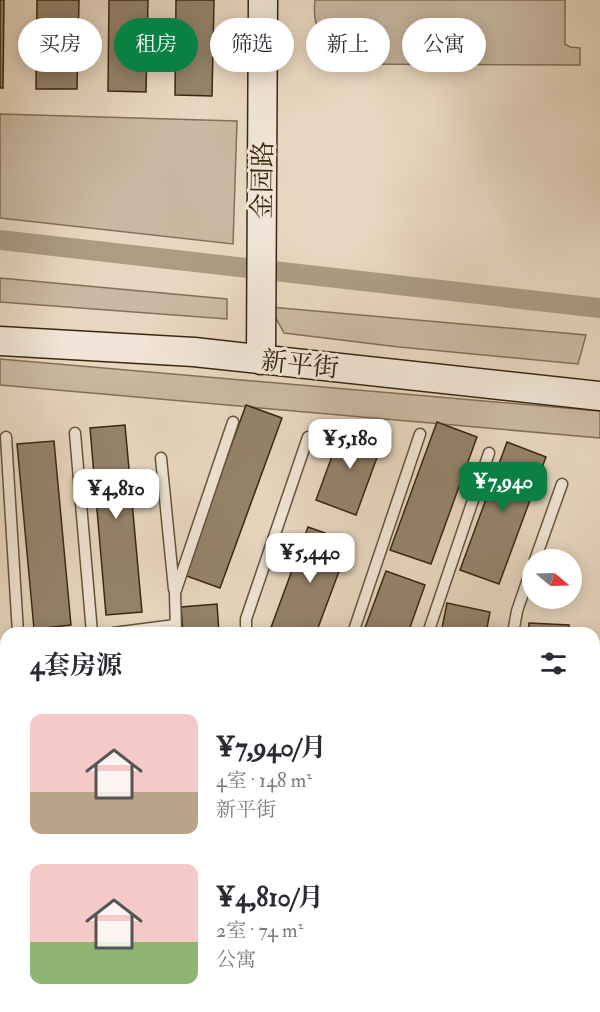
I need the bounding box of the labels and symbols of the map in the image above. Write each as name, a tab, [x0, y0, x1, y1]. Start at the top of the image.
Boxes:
street label: 金园路	[246, 141, 280, 219]
street label: 新平街	[259, 345, 340, 385]
pin: ¥5,180	[301, 419, 399, 470]
pin: ¥7,940	[454, 462, 552, 513]
pin: ¥4,810	[67, 469, 165, 520]
pin: ¥5,440	[261, 533, 359, 584]
north arrow	[522, 549, 582, 609]

